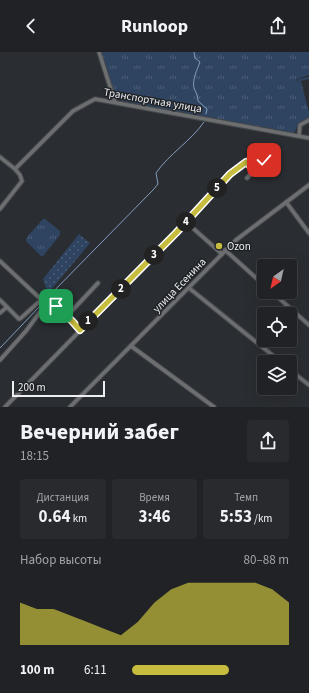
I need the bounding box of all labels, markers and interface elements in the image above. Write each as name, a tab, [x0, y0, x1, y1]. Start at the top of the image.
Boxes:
text: Runloop	[121, 14, 188, 39]
icon: back	[20, 15, 42, 37]
icon: share	[267, 15, 289, 37]
street label: Транспортная улица	[103, 84, 203, 117]
pin	[247, 143, 281, 177]
icon: check	[253, 149, 275, 171]
pin: 5	[207, 178, 227, 198]
text: 5	[214, 180, 220, 195]
pin: 4	[176, 212, 196, 232]
text: 4	[183, 214, 189, 229]
place label: Ozon	[227, 239, 251, 254]
marker: Ozon	[214, 241, 224, 251]
pin: 3	[144, 245, 164, 265]
text: 3	[151, 247, 157, 262]
street label: улица Есенина	[149, 255, 209, 316]
north arrow	[257, 259, 297, 299]
map controls	[257, 259, 297, 395]
pin: 2	[111, 279, 131, 299]
text: 2	[118, 281, 124, 296]
pin	[39, 289, 73, 323]
icon: arrive	[45, 295, 67, 317]
button: locate	[257, 307, 297, 347]
pin: 1	[78, 311, 98, 331]
text: 1	[85, 313, 91, 328]
button: layers	[257, 355, 297, 395]
scale bar	[12, 379, 105, 398]
text: 200 m	[18, 380, 46, 395]
text: Вечерний забег	[20, 416, 179, 448]
button: share	[247, 420, 289, 462]
text: 18:15	[20, 447, 49, 465]
text: Дистанция	[36, 490, 89, 505]
text: Время	[139, 490, 170, 505]
text: Темп	[234, 490, 258, 505]
text: 0.64	[38, 505, 70, 529]
text: 3:46	[138, 505, 171, 529]
text: 5:53	[220, 505, 252, 529]
text: km	[70, 511, 87, 526]
text: /km	[252, 511, 272, 526]
text: Набор высоты	[20, 551, 102, 569]
text: 80–88 m	[244, 551, 289, 569]
text: 100 m	[20, 661, 54, 679]
text: 6:11	[84, 661, 107, 679]

